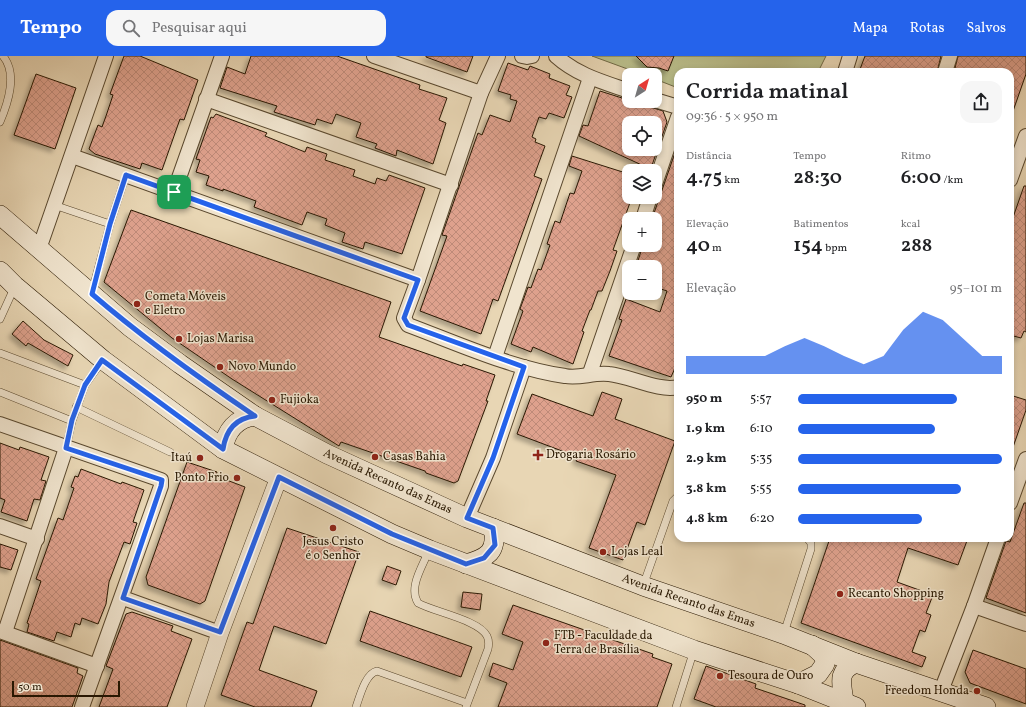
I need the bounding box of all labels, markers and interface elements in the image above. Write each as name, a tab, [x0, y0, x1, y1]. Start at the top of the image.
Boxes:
search box	[106, 10, 386, 46]
text: Tempo	[20, 15, 82, 41]
icon: search	[120, 17, 142, 39]
text: Pesquisar aqui	[152, 18, 247, 39]
text: Mapa	[853, 19, 888, 38]
text: Rotas	[910, 19, 944, 38]
text: Salvos	[966, 19, 1006, 38]
north arrow	[622, 68, 662, 108]
map controls	[622, 68, 662, 300]
text: Corrida matinal	[686, 77, 848, 108]
button: share	[960, 81, 1002, 123]
text: 09:36 · 5 × 950 m	[686, 108, 778, 126]
button: locate	[622, 116, 662, 156]
text: Distância	[686, 149, 732, 164]
text: Tempo	[793, 149, 826, 164]
text: Ritmo	[901, 149, 931, 164]
button: layers	[622, 164, 662, 204]
text: 4.75	[686, 164, 722, 192]
text: 28:30	[793, 164, 842, 192]
text: 6:00	[901, 164, 941, 192]
text: km	[722, 173, 740, 188]
text: /km	[941, 173, 963, 188]
pin	[157, 175, 191, 209]
icon: arrive	[163, 181, 185, 203]
button: +	[622, 212, 662, 252]
text: Elevação	[686, 217, 729, 232]
text: Batimentos	[793, 217, 849, 232]
text: kcal	[901, 217, 920, 232]
text: 40	[686, 232, 710, 260]
text: 154	[793, 232, 823, 260]
text: 288	[901, 232, 932, 260]
text: m	[710, 241, 722, 256]
text: bpm	[823, 241, 847, 256]
button: −	[622, 260, 662, 300]
text: Elevação	[686, 280, 736, 298]
text: 95–101 m	[950, 280, 1002, 298]
place label: Cometa Móveis e Eletro	[145, 289, 226, 319]
marker: Cometa Móveis e Eletro	[132, 299, 142, 309]
place label: Lojas Marisa	[187, 331, 254, 347]
marker: Lojas Marisa	[174, 334, 184, 344]
place label: Novo Mundo	[228, 359, 296, 375]
marker: Novo Mundo	[215, 362, 225, 372]
text: 950 m	[686, 390, 722, 408]
text: 5:57	[750, 390, 772, 408]
place label: Fujioka	[280, 392, 319, 408]
marker: Fujioka	[267, 395, 277, 405]
text: 1.9 km	[686, 420, 725, 438]
text: 6:10	[750, 420, 773, 438]
street label: Avenida Recanto das Emas	[321, 445, 454, 518]
place label: Drogaria Rosário	[546, 447, 636, 463]
place label: Casas Bahia	[383, 449, 446, 465]
place label: Itaú	[171, 450, 192, 466]
marker: Drogaria Rosário	[533, 450, 543, 460]
text: 2.9 km	[686, 450, 727, 468]
text: 5:35	[750, 450, 772, 468]
marker: Casas Bahia	[370, 452, 380, 462]
marker: Itaú	[195, 453, 205, 463]
place label: Ponto Frio	[174, 470, 229, 486]
marker: Ponto Frio	[232, 473, 242, 483]
text: 3.8 km	[686, 480, 726, 498]
text: 5:55	[750, 480, 772, 498]
text: 4.8 km	[686, 510, 728, 528]
text: 6:20	[750, 510, 774, 528]
marker: Jesus Cristo é o Senhor	[328, 523, 338, 533]
place label: Jesus Cristo é o Senhor	[302, 534, 364, 564]
place label: Lojas Leal	[611, 544, 663, 560]
marker: Lojas Leal	[598, 547, 608, 557]
street label: Avenida Recanto das Emas	[620, 571, 757, 632]
place label: Recanto Shopping	[848, 586, 944, 602]
marker: Recanto Shopping	[835, 589, 845, 599]
place label: FTB - Faculdade da Terra de Brasília	[554, 628, 652, 658]
marker: FTB - Faculdade da Terra de Brasília	[541, 638, 551, 648]
place label: Tesoura de Ouro	[728, 668, 813, 684]
marker: Tesoura de Ouro	[715, 671, 725, 681]
scale bar	[12, 679, 120, 698]
text: 50 m	[18, 680, 42, 695]
place label: Freedom Honda	[885, 683, 969, 699]
marker: Freedom Honda	[972, 686, 982, 696]

